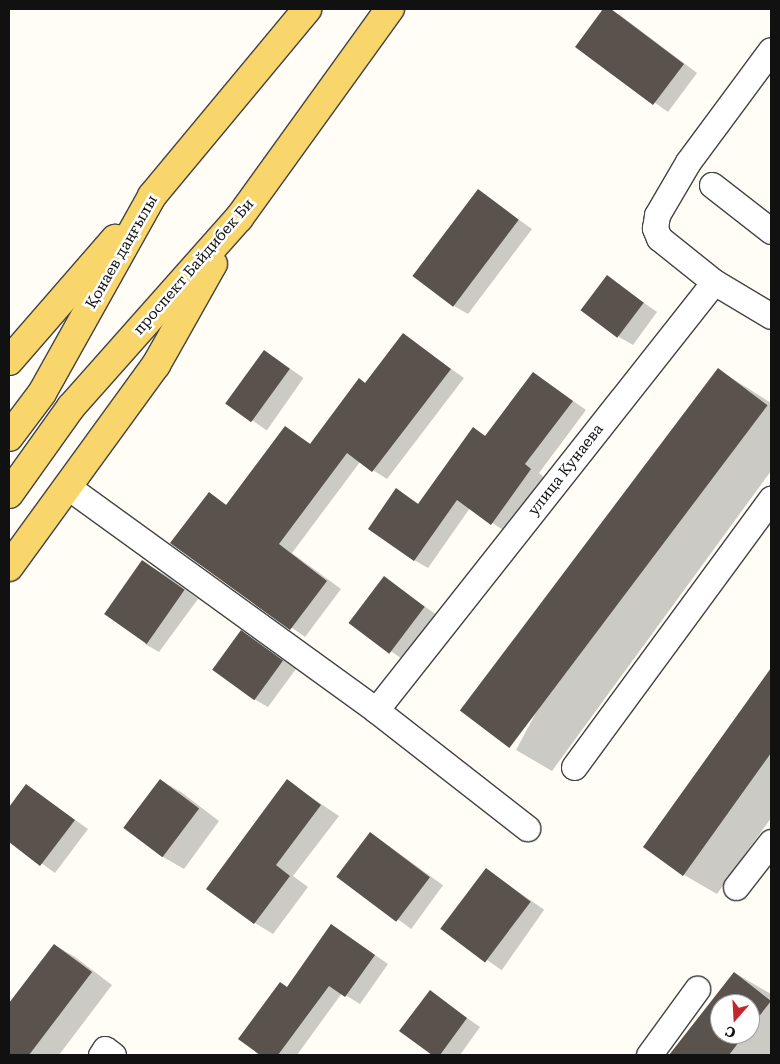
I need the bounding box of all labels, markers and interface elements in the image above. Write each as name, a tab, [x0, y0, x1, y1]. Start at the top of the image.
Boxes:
street label: Қонаев даңғылы	[82, 192, 162, 312]
street label: проспект Байдибек Би	[130, 195, 258, 339]
street label: улица Кунаева	[525, 421, 607, 519]
north arrow	[710, 994, 760, 1044]
text: С	[723, 1023, 738, 1041]

